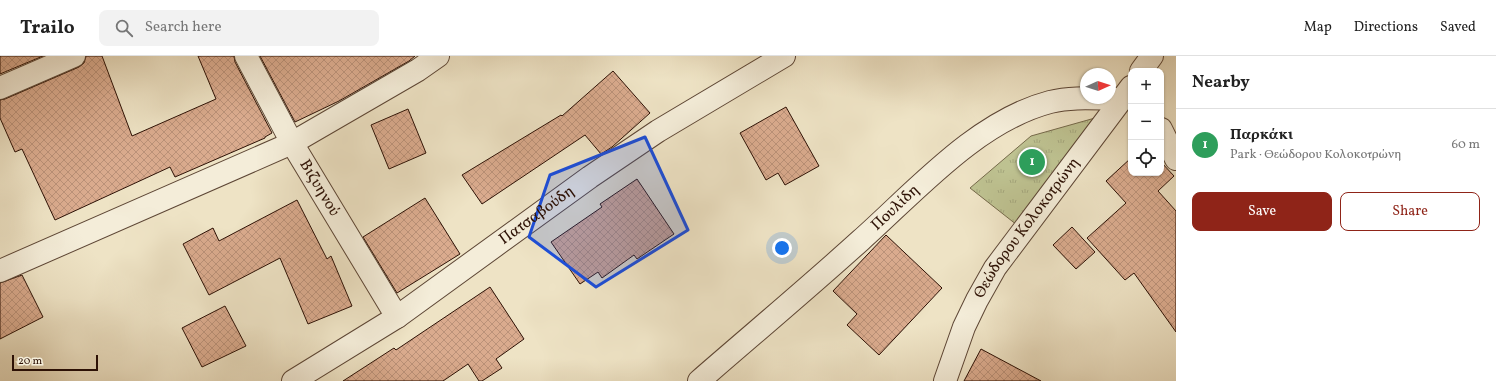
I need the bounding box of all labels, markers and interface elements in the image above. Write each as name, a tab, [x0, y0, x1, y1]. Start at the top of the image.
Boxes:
search box	[99, 10, 379, 46]
text: Trailo	[20, 15, 75, 41]
icon: search	[113, 17, 135, 39]
text: Search here	[145, 17, 222, 38]
text: Map	[1304, 18, 1332, 37]
text: Directions	[1354, 18, 1418, 37]
text: Saved	[1440, 18, 1476, 37]
north arrow	[1080, 68, 1116, 104]
map controls	[1128, 68, 1164, 176]
button: +	[1128, 68, 1164, 104]
text: Nearby	[1192, 71, 1250, 94]
button: −	[1128, 104, 1164, 140]
text: Παρκάκι	[1230, 125, 1293, 146]
text: 1	[1202, 136, 1208, 154]
text: 60 m	[1452, 136, 1480, 154]
button: locate	[1128, 140, 1164, 176]
text: Park · Θεώδορου Κολοκοτρώνη	[1230, 146, 1402, 164]
pin: 1	[1019, 147, 1045, 177]
street label: Θεώδορου Κολοκοτρώνη	[969, 153, 1085, 303]
street label: Βιζυηνού	[293, 155, 345, 221]
street label: Πουλίδη	[866, 180, 925, 236]
street label: Πατσαβούδη	[495, 181, 579, 250]
button: Save	[1192, 192, 1332, 231]
button: Share	[1340, 192, 1480, 231]
your location	[772, 238, 792, 258]
scale bar	[12, 353, 98, 372]
text: 20 m	[18, 354, 42, 369]

